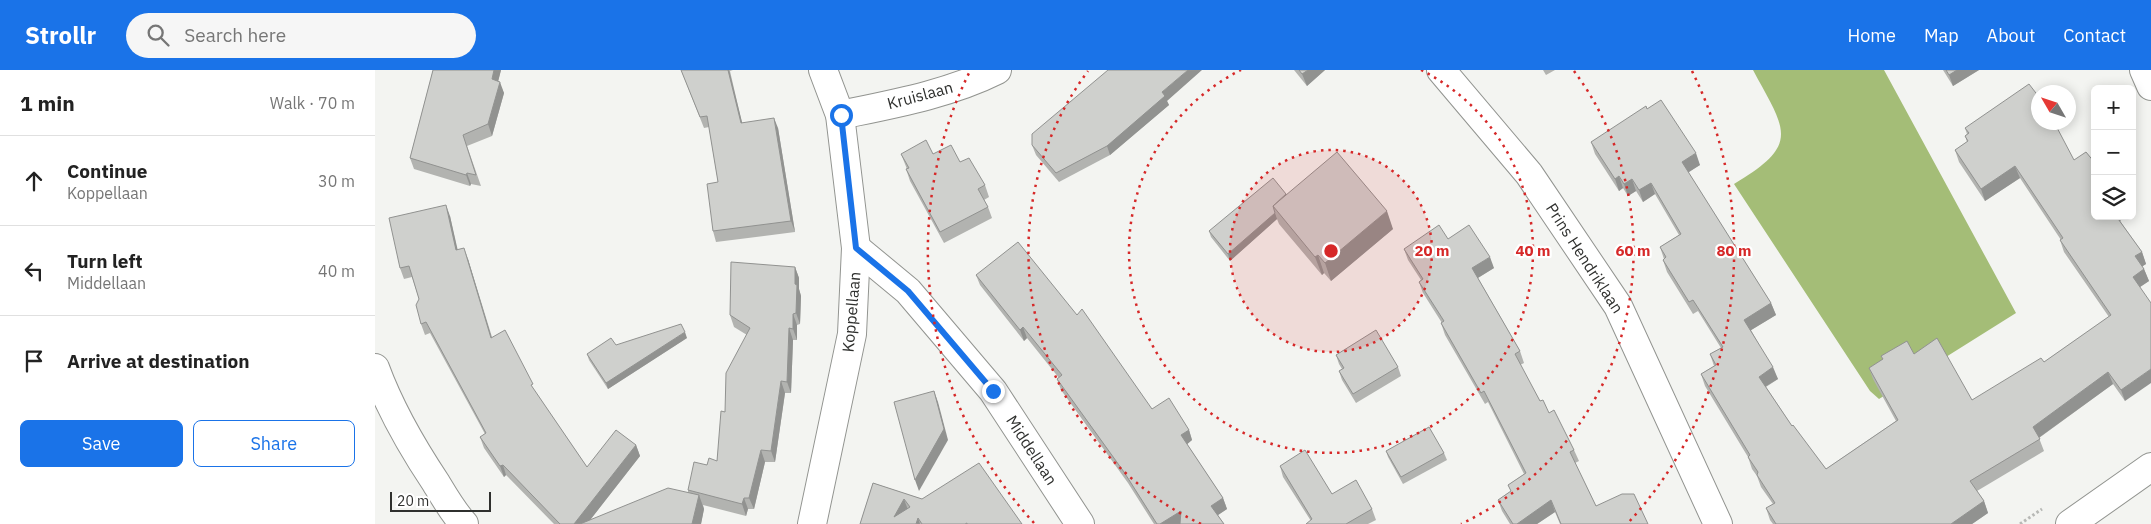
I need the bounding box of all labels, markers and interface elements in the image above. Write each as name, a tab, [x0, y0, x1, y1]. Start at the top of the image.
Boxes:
search box	[126, 13, 476, 58]
text: Strollr	[25, 19, 96, 51]
icon: search	[144, 21, 172, 49]
text: Search here	[184, 23, 286, 47]
text: Home	[1848, 24, 1896, 47]
text: Map	[1924, 24, 1959, 47]
text: About	[1987, 24, 2035, 47]
text: Contact	[2063, 24, 2126, 47]
street label: Kruislaan	[885, 77, 955, 113]
north arrow	[2031, 85, 2076, 130]
map controls	[2091, 85, 2136, 220]
button: +	[2091, 85, 2136, 130]
text: 1 min	[20, 89, 75, 117]
text: Walk · 70 m	[270, 93, 355, 113]
route start	[830, 104, 853, 127]
button: −	[2091, 130, 2136, 175]
text: Continue	[67, 159, 147, 183]
icon: ahead	[20, 167, 48, 195]
text: 30 m	[318, 171, 355, 191]
button: layers	[2091, 175, 2136, 220]
text: Koppellaan	[67, 183, 148, 203]
street label: Prins Hendriklaan	[1542, 199, 1628, 317]
text: 20 m	[1415, 241, 1449, 260]
text: 40 m	[1516, 241, 1550, 260]
text: 60 m	[1616, 241, 1650, 260]
text: 80 m	[1717, 241, 1751, 260]
centre of rings	[1322, 242, 1340, 260]
text: Turn left	[67, 249, 143, 273]
icon: left	[20, 257, 48, 285]
text: 40 m	[318, 261, 355, 281]
street label: Koppellaan	[838, 271, 864, 353]
text: Middellaan	[67, 273, 146, 293]
icon: arrive	[20, 347, 48, 375]
text: Arrive at destination	[67, 349, 250, 373]
route end	[982, 380, 1005, 403]
street label: Middellaan	[1002, 411, 1062, 489]
button: Save	[20, 420, 183, 467]
button: Share	[193, 420, 355, 467]
scale bar	[390, 489, 491, 512]
text: 20 m	[397, 492, 429, 510]

